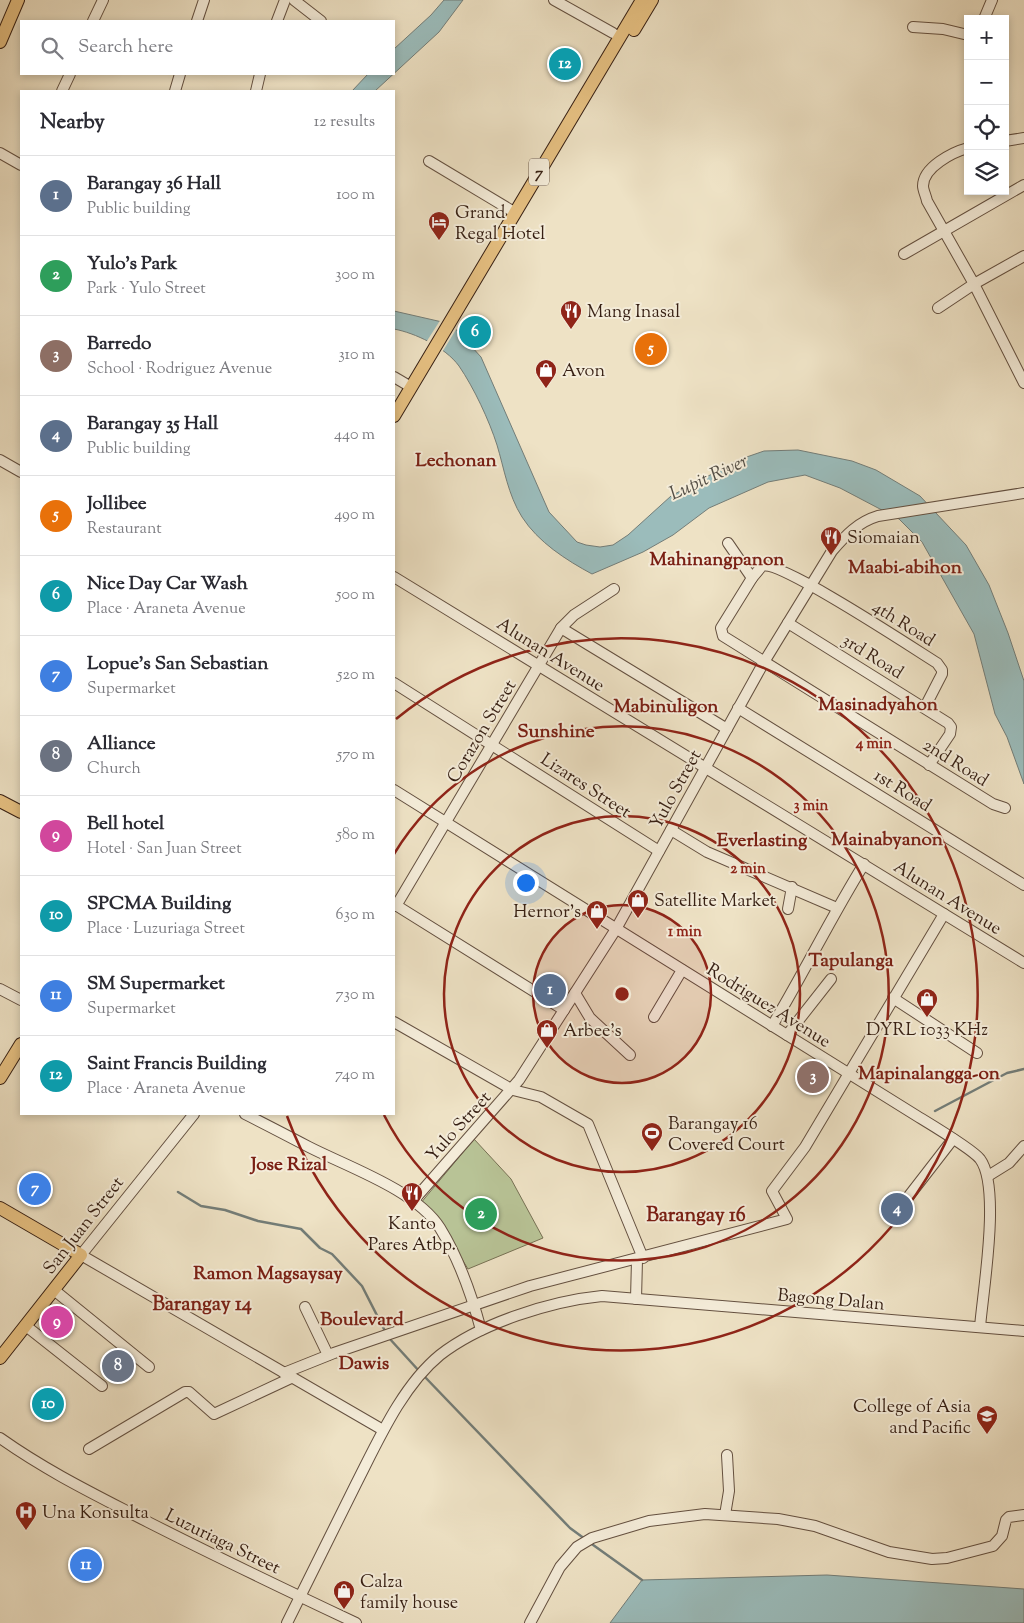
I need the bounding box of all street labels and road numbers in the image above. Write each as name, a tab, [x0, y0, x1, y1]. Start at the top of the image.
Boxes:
road number: 7	[529, 158, 549, 186]
street label: 4th Road	[866, 595, 939, 654]
street label: Alunan Avenue	[491, 612, 609, 699]
street label: 3rd Road	[836, 629, 908, 687]
street label: Corazon Street	[442, 675, 524, 789]
street label: 2nd Road	[917, 733, 993, 794]
street label: Yulo Street	[644, 746, 709, 834]
street label: Lizares Street	[534, 748, 635, 826]
street label: 1st Road	[868, 764, 936, 820]
street label: Alunan Avenue	[888, 855, 1006, 942]
street label: Rodriguez Avenue	[701, 958, 835, 1055]
street label: Yulo Street	[421, 1086, 498, 1168]
street label: San Juan Street	[38, 1172, 131, 1281]
street label: Bagong Dalan	[776, 1283, 886, 1319]
street label: Luzuriaga Street	[160, 1504, 284, 1582]

